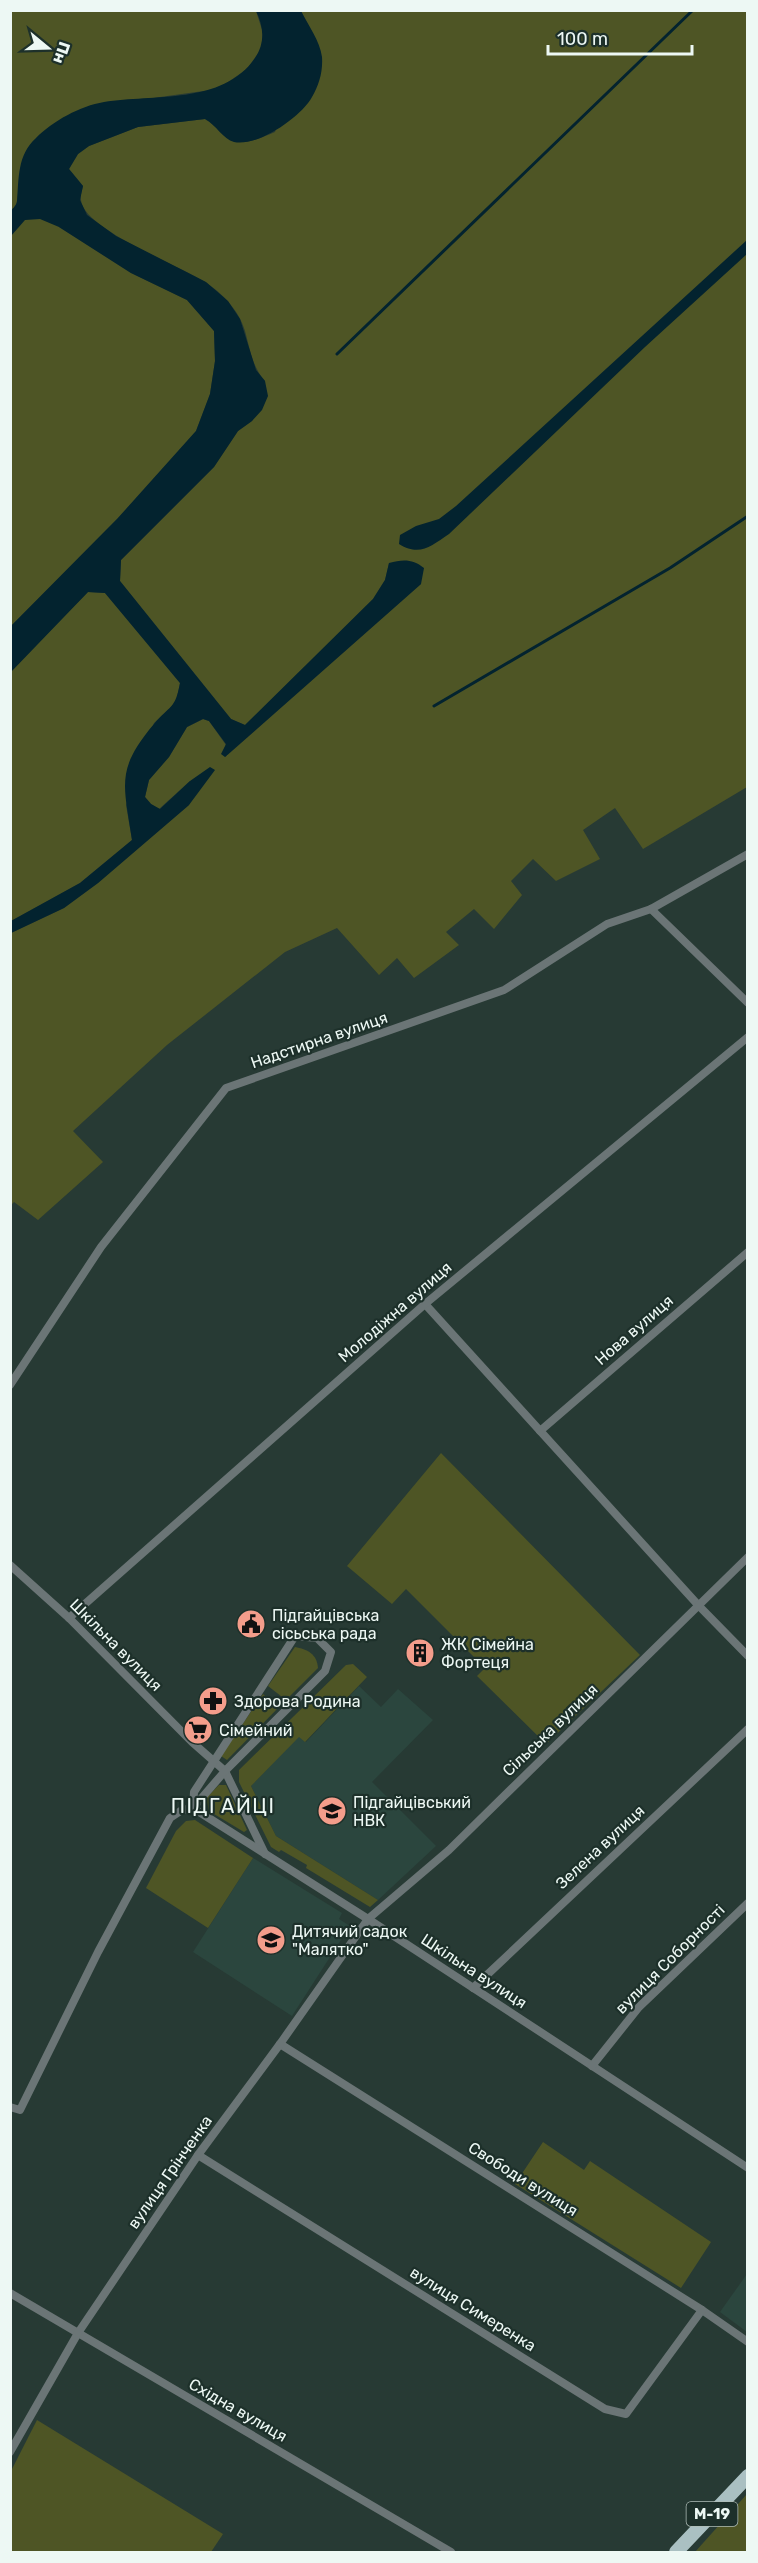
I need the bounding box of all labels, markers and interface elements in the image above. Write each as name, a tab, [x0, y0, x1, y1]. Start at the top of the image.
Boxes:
north arrow	[18, 18, 78, 78]
scale bar	[548, 18, 692, 56]
text: 100 m	[557, 28, 608, 50]
text: Пн	[49, 39, 74, 66]
street label: Надстирна вулиця	[248, 1008, 390, 1072]
street label: Молодіжна вулиця	[334, 1258, 456, 1366]
street label: Нова вулиця	[591, 1291, 677, 1369]
street label: Шкільна вулиця	[66, 1595, 166, 1695]
place label: Підгайцівська сісьська рада	[272, 1606, 379, 1643]
public building icon: Підгайцівська сісьська рада	[235, 1608, 267, 1640]
place label: ЖК Сімейна Фортеця	[441, 1635, 534, 1672]
building icon: ЖК Сімейна Фортеця	[404, 1637, 436, 1669]
street label: Сільська вулиця	[498, 1680, 602, 1780]
pharmacy icon: Здорова Родина	[197, 1685, 229, 1717]
place label: Здорова Родина	[234, 1692, 361, 1711]
supermarket icon: Сімейний	[182, 1714, 214, 1746]
place label: Сімейний	[219, 1721, 292, 1740]
place label: Підгайцівський НВК	[353, 1793, 471, 1830]
district label: ПІДГАЙЦІ	[171, 1794, 275, 1818]
school or university icon: Підгайцівський НВК	[316, 1795, 348, 1827]
street label: Зелена вулиця	[552, 1801, 648, 1893]
street label: вулиця Соборності	[611, 1900, 729, 2018]
place label: Дитячий садок "Малятко"	[292, 1922, 408, 1959]
school or university icon: Дитячий садок "Малятко"	[255, 1924, 287, 1956]
street label: Шкільна вулиця	[417, 1930, 531, 2012]
street label: вулиця Грінченка	[124, 2112, 216, 2232]
street label: Свободи вулиця	[465, 2138, 581, 2220]
street label: вулиця Симеренка	[407, 2263, 539, 2355]
street label: Східна вулиця	[186, 2374, 290, 2446]
road number: М-19	[686, 2502, 738, 2526]

